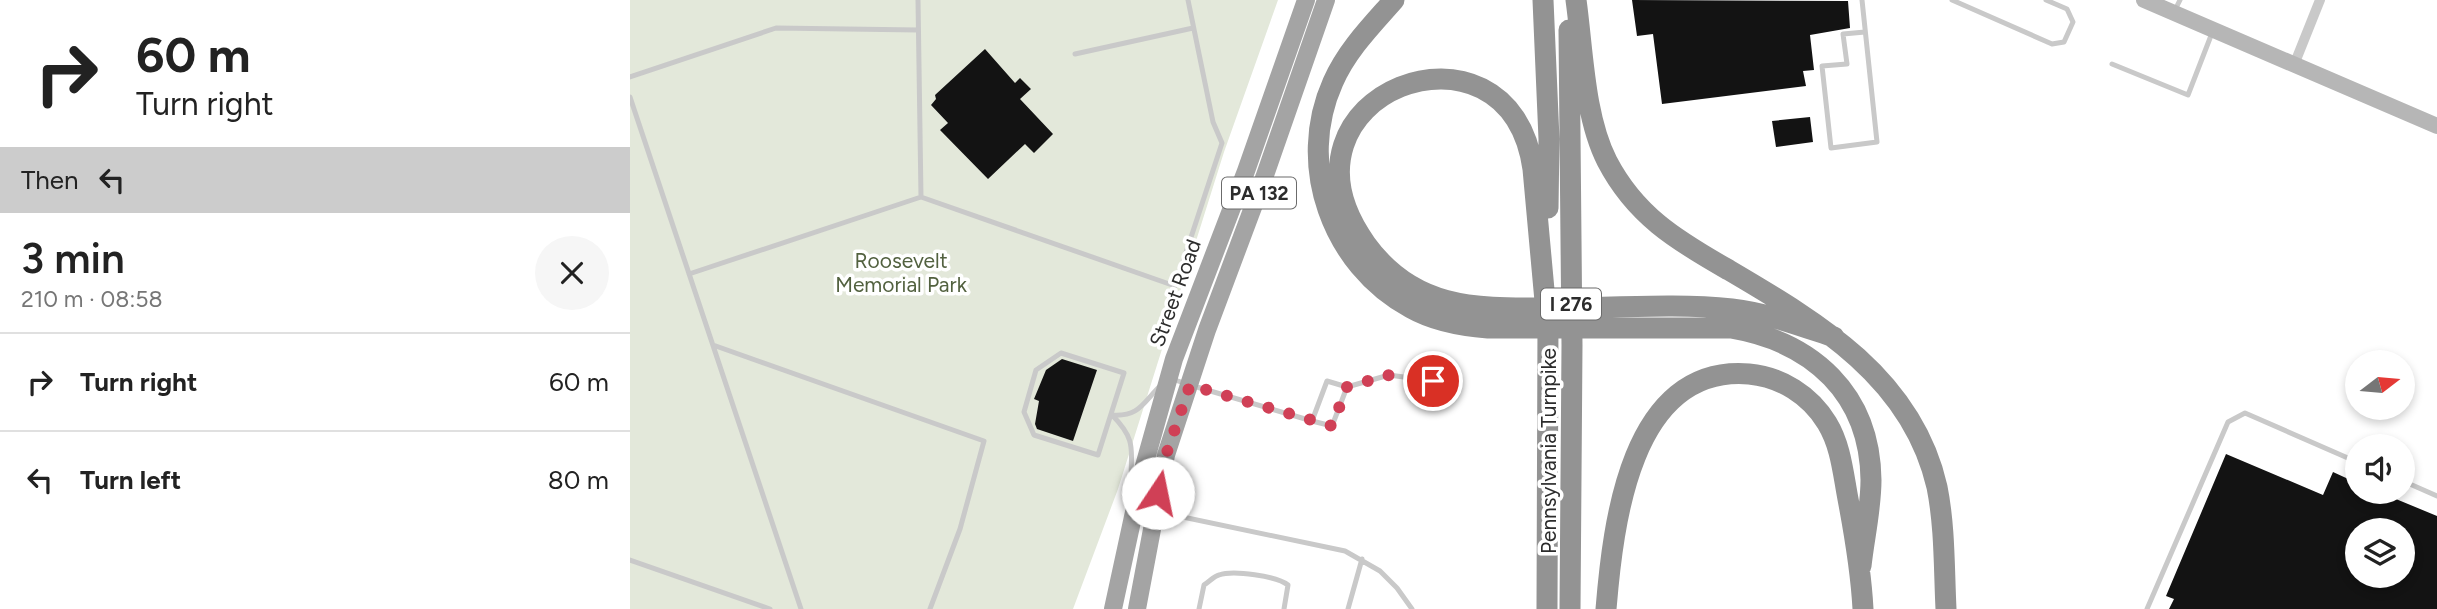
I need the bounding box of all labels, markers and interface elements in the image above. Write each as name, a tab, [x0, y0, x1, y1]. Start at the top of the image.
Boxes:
text: 60 m	[136, 25, 251, 84]
icon: right	[21, 28, 112, 119]
text: Turn right	[136, 85, 274, 123]
icon: left	[93, 161, 131, 199]
text: Then	[21, 164, 79, 196]
road number: PA 132	[1222, 178, 1296, 209]
text: 3 min	[21, 233, 125, 284]
button: close	[535, 236, 609, 310]
street label: Street Road	[1144, 236, 1206, 350]
park label: Roosevelt Memorial Park	[835, 248, 968, 297]
text: 210 m · 08:58	[21, 285, 163, 313]
road number: I 276	[1541, 288, 1601, 320]
street label: Pennsylvania Turnpike	[1536, 348, 1561, 554]
north arrow	[2345, 350, 2415, 420]
map controls	[2345, 350, 2415, 588]
pin	[1403, 351, 1463, 411]
icon: arrive	[1414, 362, 1452, 400]
icon: right	[21, 363, 59, 401]
text: Turn right	[80, 366, 197, 398]
text: 60 m	[549, 366, 609, 398]
button: sound	[2345, 434, 2415, 504]
position arrow	[1121, 456, 1195, 530]
icon: left	[21, 461, 59, 499]
text: Turn left	[80, 464, 181, 496]
text: 80 m	[548, 464, 609, 496]
button: layers	[2345, 518, 2415, 588]

